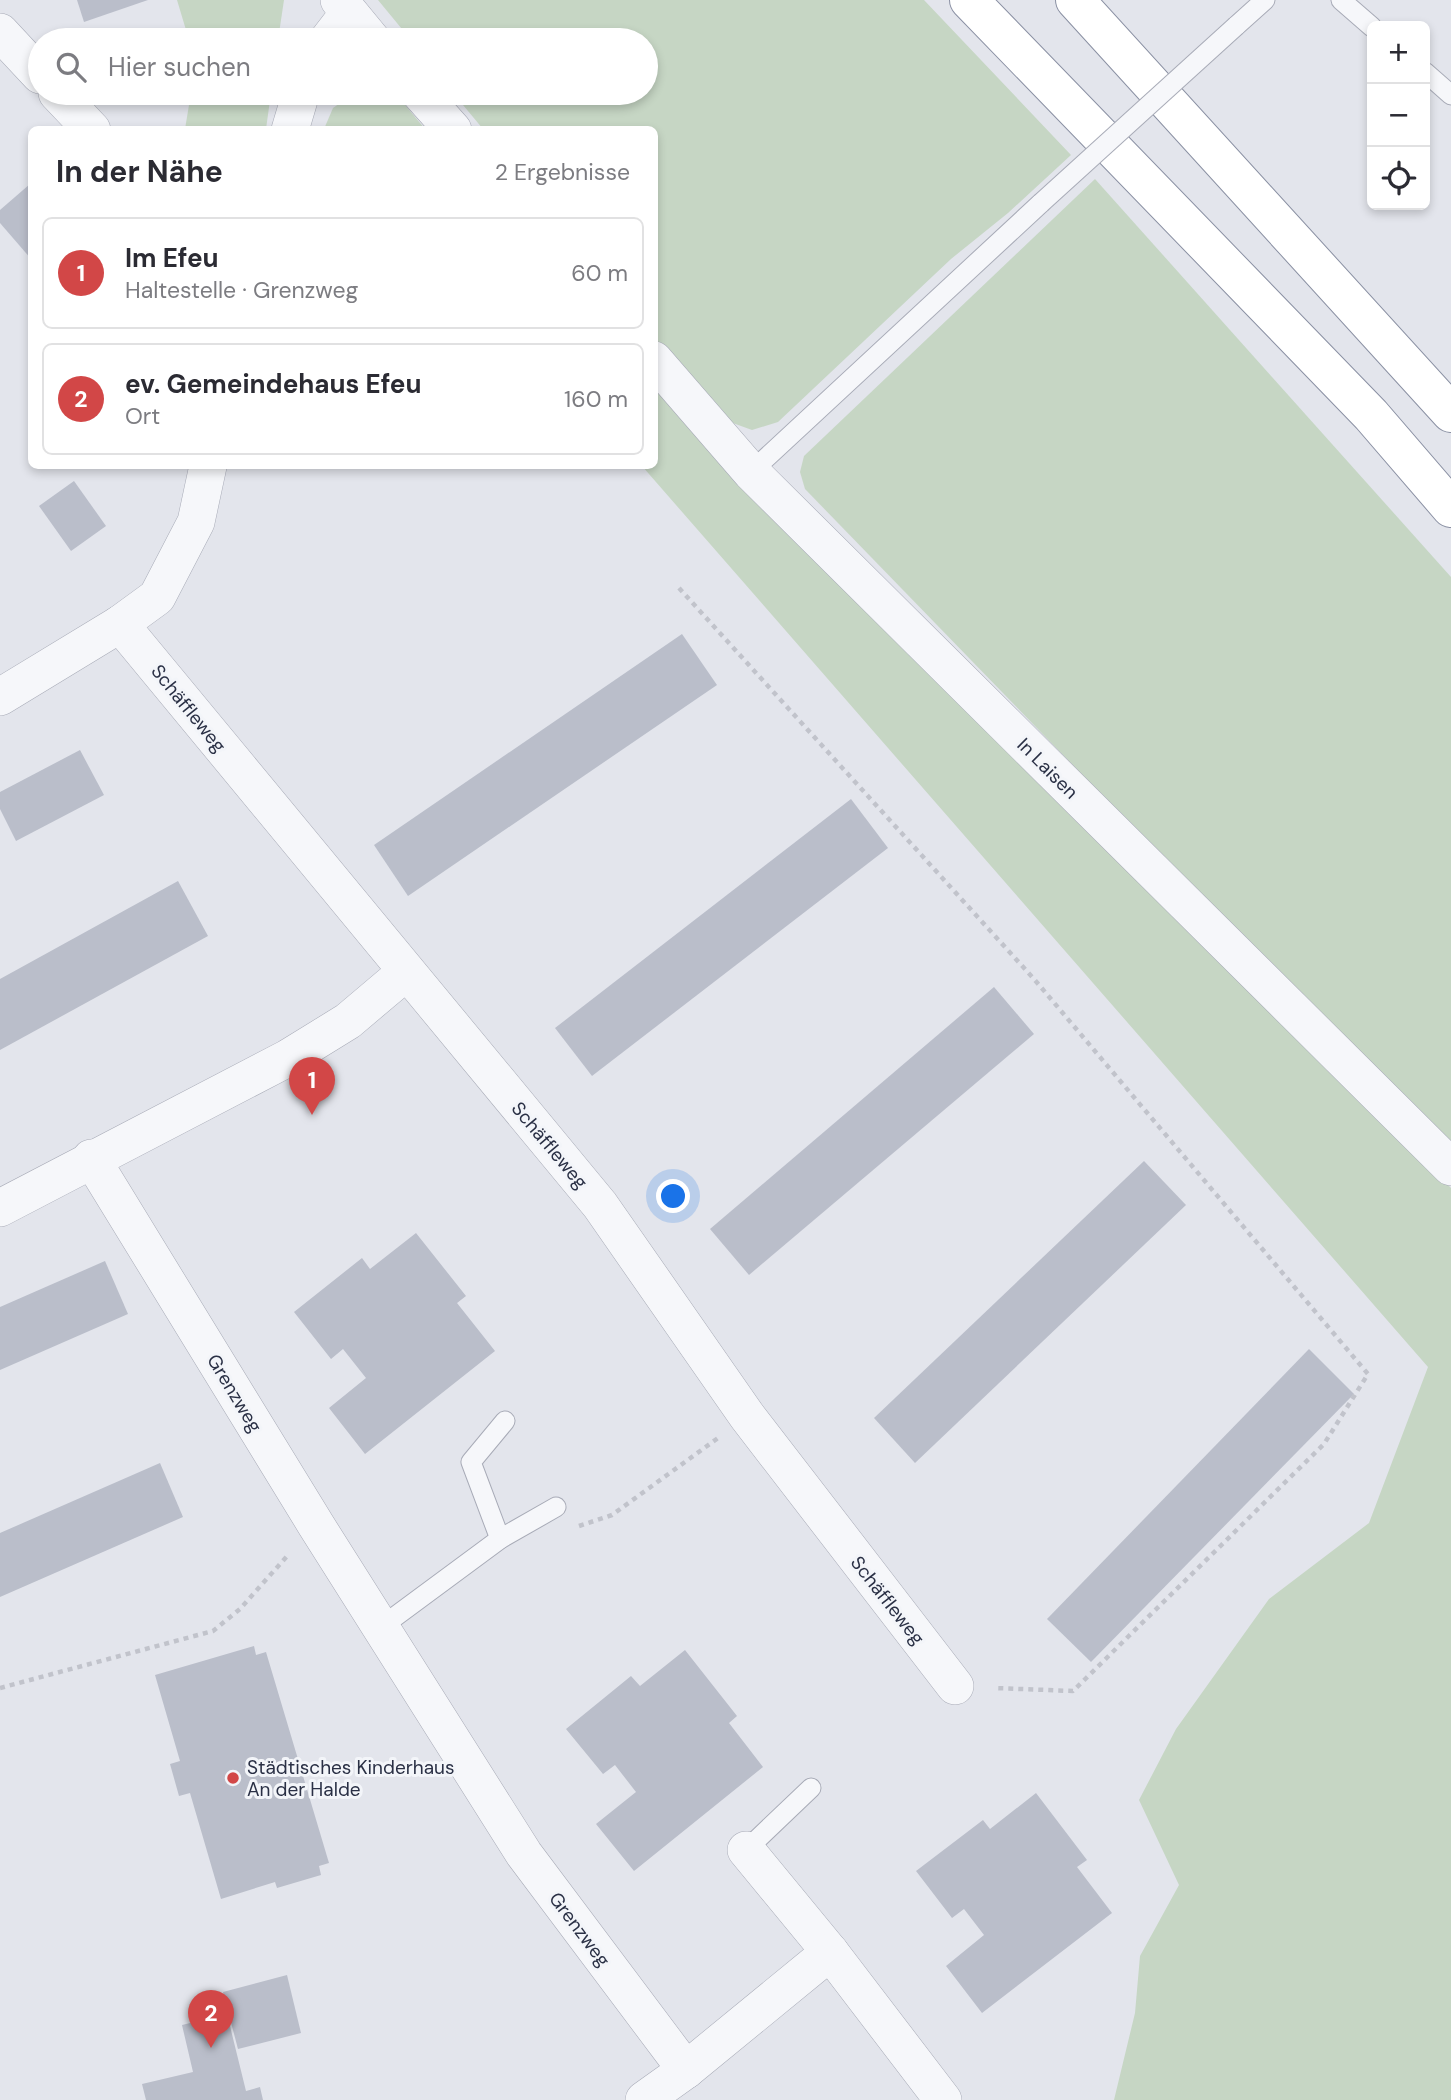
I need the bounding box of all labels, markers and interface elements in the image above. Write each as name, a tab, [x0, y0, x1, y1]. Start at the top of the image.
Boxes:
map controls	[1367, 21, 1430, 210]
button: +	[1367, 21, 1430, 84]
search box	[28, 28, 658, 105]
icon: search	[52, 48, 90, 86]
text: Hier suchen	[108, 50, 251, 84]
button: −	[1367, 84, 1430, 147]
button: locate	[1367, 147, 1430, 210]
text: In der Nähe	[56, 152, 223, 191]
text: 2 Ergebnisse	[495, 157, 630, 187]
text: Im Efeu	[125, 241, 219, 275]
text: 1	[77, 258, 85, 288]
text: 60 m	[571, 258, 628, 288]
text: Haltestelle · Grenzweg	[125, 275, 358, 305]
text: ev. Gemeindehaus Efeu	[125, 367, 422, 401]
text: 2	[74, 384, 88, 414]
text: 160 m	[564, 384, 628, 414]
text: Ort	[125, 401, 160, 431]
street label: Schäffleweg	[145, 659, 232, 758]
street label: In Laisen	[1012, 732, 1084, 804]
pin: 1	[289, 1057, 335, 1115]
street label: Schäffleweg	[506, 1097, 594, 1194]
your location	[656, 1179, 690, 1213]
street label: Grenzweg	[201, 1350, 268, 1437]
street label: Schäffleweg	[845, 1551, 930, 1650]
place label: Städtisches Kinderhaus An der Halde	[247, 1755, 454, 1802]
marker: Städtisches Kinderhaus An der Halde	[225, 1770, 241, 1786]
street label: Grenzweg	[543, 1887, 616, 1972]
pin: 2	[188, 1990, 234, 2048]

